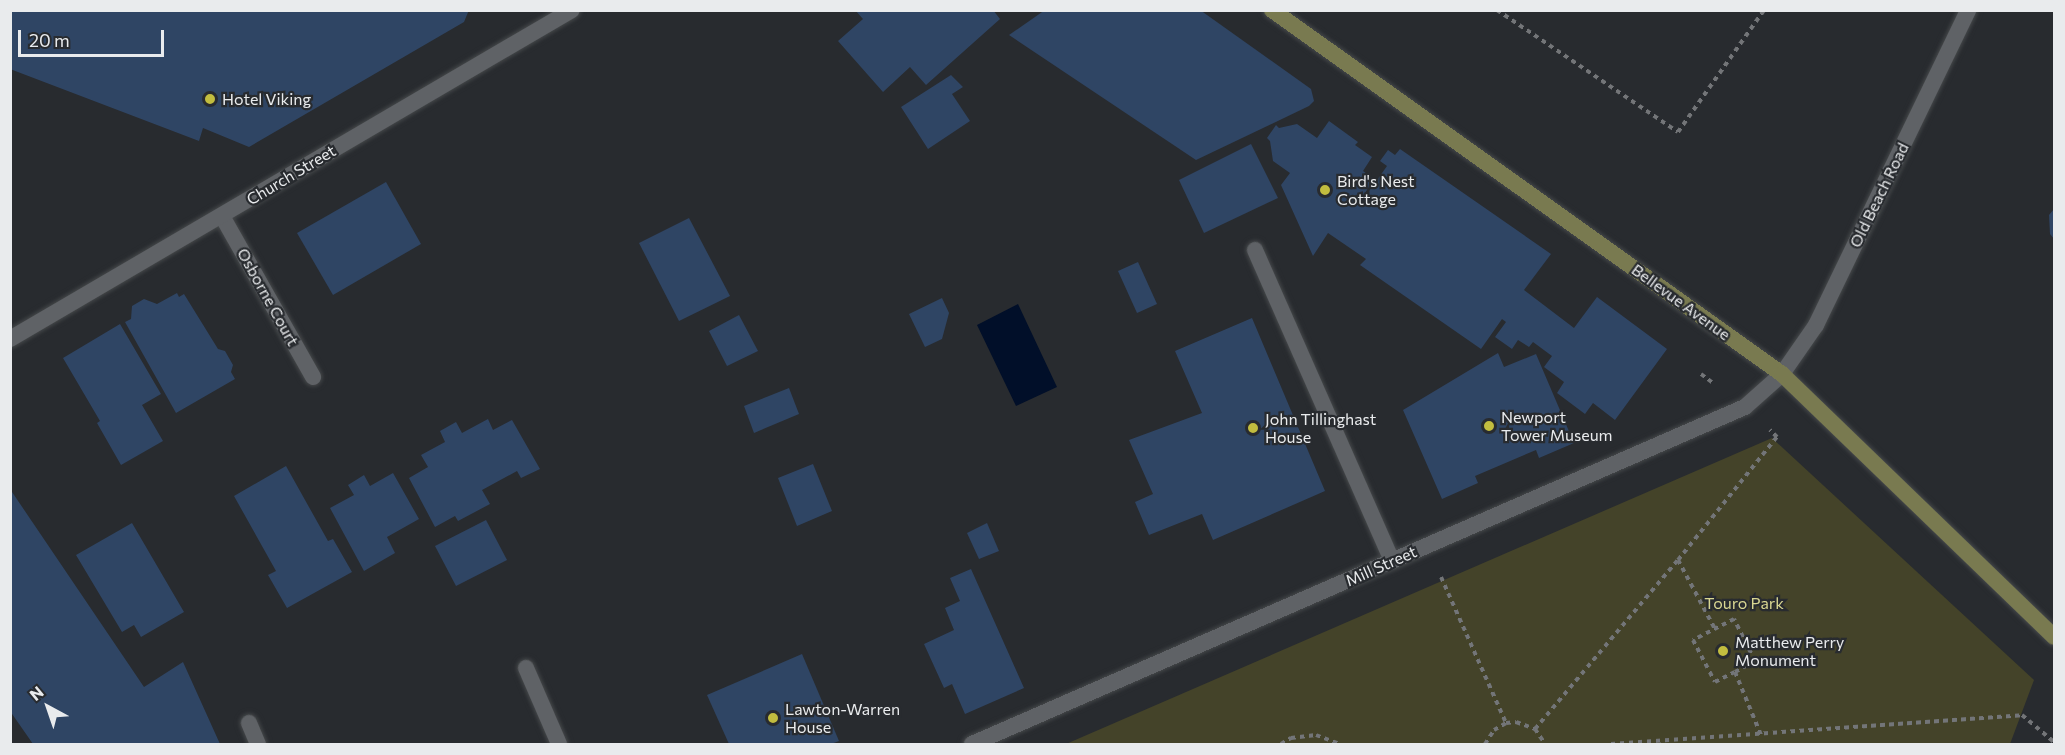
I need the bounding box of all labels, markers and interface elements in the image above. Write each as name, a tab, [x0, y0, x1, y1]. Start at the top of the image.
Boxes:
scale bar	[21, 18, 166, 56]
text: 20 m	[29, 29, 70, 51]
place label: Hotel Viking	[222, 89, 311, 109]
marker: Hotel Viking	[203, 92, 217, 106]
street label: Old Beach Road	[1845, 140, 1913, 250]
street label: Church Street	[243, 141, 339, 209]
place label: Bird's Nest Cottage	[1337, 171, 1415, 209]
marker: Bird's Nest Cottage	[1318, 183, 1332, 197]
street label: Osborne Court	[233, 245, 303, 349]
street label: Bellevue Avenue	[1628, 260, 1734, 344]
place label: Newport Tower Museum	[1501, 407, 1613, 445]
place label: John Tillinghast House	[1265, 409, 1376, 447]
marker: Newport Tower Museum	[1482, 419, 1496, 433]
marker: John Tillinghast House	[1246, 421, 1260, 435]
street label: Mill Street	[1342, 542, 1420, 590]
park label: Touro Park	[1704, 593, 1784, 613]
place label: Matthew Perry Monument	[1735, 632, 1844, 670]
marker: Matthew Perry Monument	[1716, 644, 1730, 658]
north arrow	[18, 677, 78, 737]
text: N	[25, 682, 47, 704]
place label: Lawton-Warren House	[785, 699, 900, 737]
marker: Lawton-Warren House	[766, 711, 780, 725]

